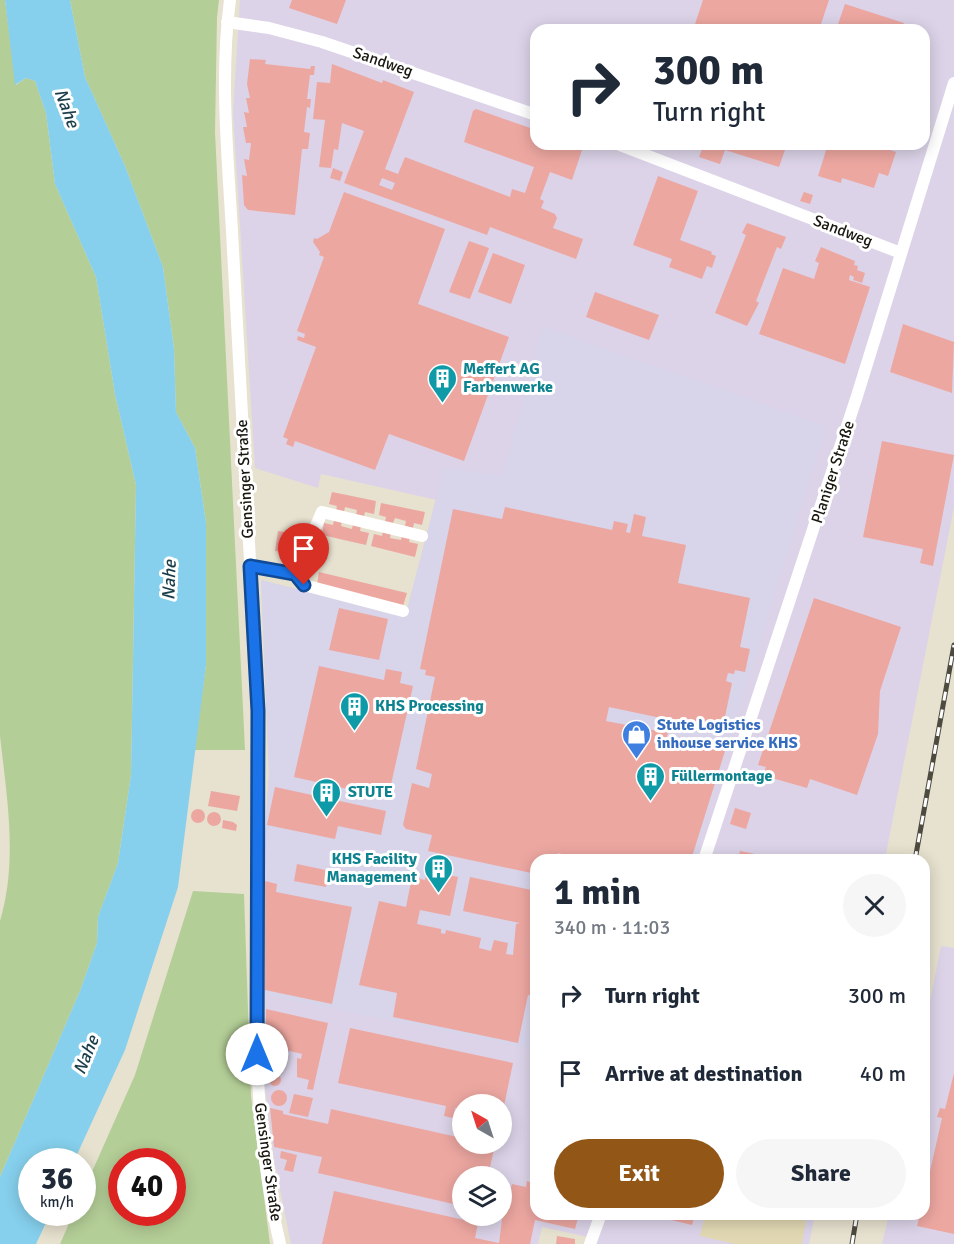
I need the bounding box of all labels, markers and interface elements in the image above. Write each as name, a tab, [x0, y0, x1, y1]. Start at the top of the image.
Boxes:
street label: Sandweg	[350, 42, 416, 82]
text: 300 m	[653, 45, 764, 96]
icon: right	[554, 48, 632, 126]
water label: Nahe	[50, 85, 85, 132]
text: Turn right	[653, 96, 766, 129]
street label: Sandweg	[810, 211, 876, 251]
place label: Meffert AG Farbenwerke	[463, 359, 553, 397]
building icon: Meffert AG Farbenwerke	[426, 362, 458, 404]
street label: Planiger Straße	[807, 418, 859, 526]
street label: Gensinger Straße	[232, 419, 258, 539]
pin	[278, 523, 329, 585]
icon: arrive	[287, 532, 320, 565]
water label: Nahe	[157, 559, 181, 600]
building icon: KHS Processing	[338, 690, 370, 732]
place label: KHS Processing	[375, 696, 484, 716]
place label: Stute Logistics inhouse service KHS	[657, 715, 798, 753]
shop icon: Stute Logistics inhouse service KHS	[620, 718, 652, 760]
building icon: Füllermontage	[634, 760, 666, 802]
place label: Füllermontage	[671, 766, 773, 786]
building icon: STUTE	[311, 776, 343, 818]
place label: STUTE	[348, 782, 393, 802]
place label: KHS Facility Management	[326, 849, 417, 887]
building icon: KHS Facility Management	[422, 852, 454, 894]
text: 1 min	[554, 870, 641, 915]
button: close	[843, 874, 906, 937]
text: 340 m · 11:03	[554, 915, 670, 940]
icon: right	[554, 979, 587, 1012]
text: Turn right	[605, 982, 700, 1009]
text: 300 m	[848, 982, 906, 1009]
position arrow	[225, 1022, 289, 1086]
water label: Nahe	[68, 1031, 104, 1078]
icon: arrive	[554, 1057, 587, 1090]
text: Arrive at destination	[605, 1060, 802, 1087]
text: 40 m	[860, 1060, 906, 1087]
north arrow	[452, 1094, 512, 1154]
map controls	[452, 1094, 512, 1226]
street label: Gensinger Straße	[250, 1101, 286, 1223]
button: Exit	[554, 1139, 724, 1208]
button: Share	[736, 1139, 906, 1208]
speed limit sign: 40	[108, 1148, 186, 1226]
text: 36	[41, 1161, 73, 1198]
button: layers	[452, 1166, 512, 1226]
text: km/h	[40, 1193, 74, 1211]

